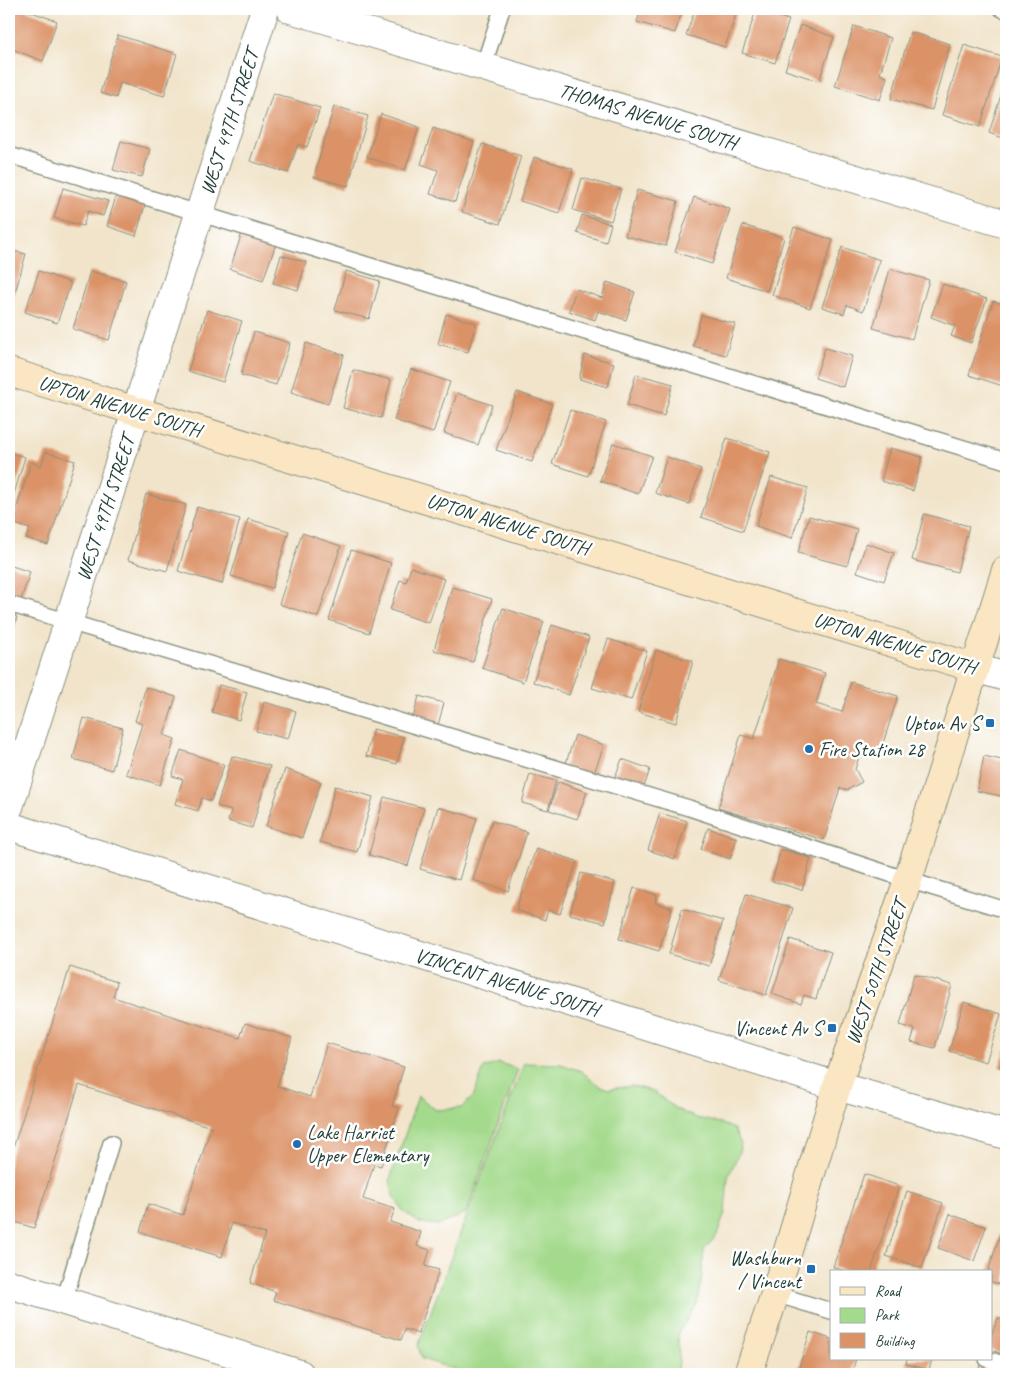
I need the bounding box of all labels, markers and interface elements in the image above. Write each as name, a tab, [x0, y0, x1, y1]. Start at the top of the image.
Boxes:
street label: WEST 49TH STREET	[194, 42, 266, 198]
street label: THOMAS AVENUE SOUTH	[556, 78, 743, 156]
street label: UPTON AVENUE SOUTH	[36, 370, 207, 444]
street label: WEST 49TH STREET	[70, 428, 142, 584]
street label: UPTON AVENUE SOUTH	[424, 488, 595, 562]
street label: UPTON AVENUE SOUTH	[811, 607, 982, 681]
place label: Upton Av S	[904, 711, 984, 736]
marker: Upton Av S	[984, 717, 996, 729]
place label: Fire Station 28	[819, 737, 926, 762]
marker: Fire Station 28	[803, 743, 815, 755]
street label: WEST 50TH STREET	[840, 892, 914, 1047]
street label: VINCENT AVENUE SOUTH	[412, 943, 605, 1023]
place label: Vincent Av S	[734, 1016, 826, 1041]
marker: Vincent Av S	[826, 1022, 838, 1034]
place label: Lake Harriet Upper Elementary	[307, 1120, 430, 1168]
marker: Lake Harriet Upper Elementary	[291, 1138, 303, 1150]
place label: Washburn / Vincent	[730, 1246, 803, 1294]
marker: Washburn / Vincent	[805, 1263, 817, 1275]
legend	[830, 1270, 992, 1360]
text: Road	[875, 1282, 902, 1301]
text: Park	[875, 1306, 900, 1325]
text: Building	[875, 1332, 915, 1351]

